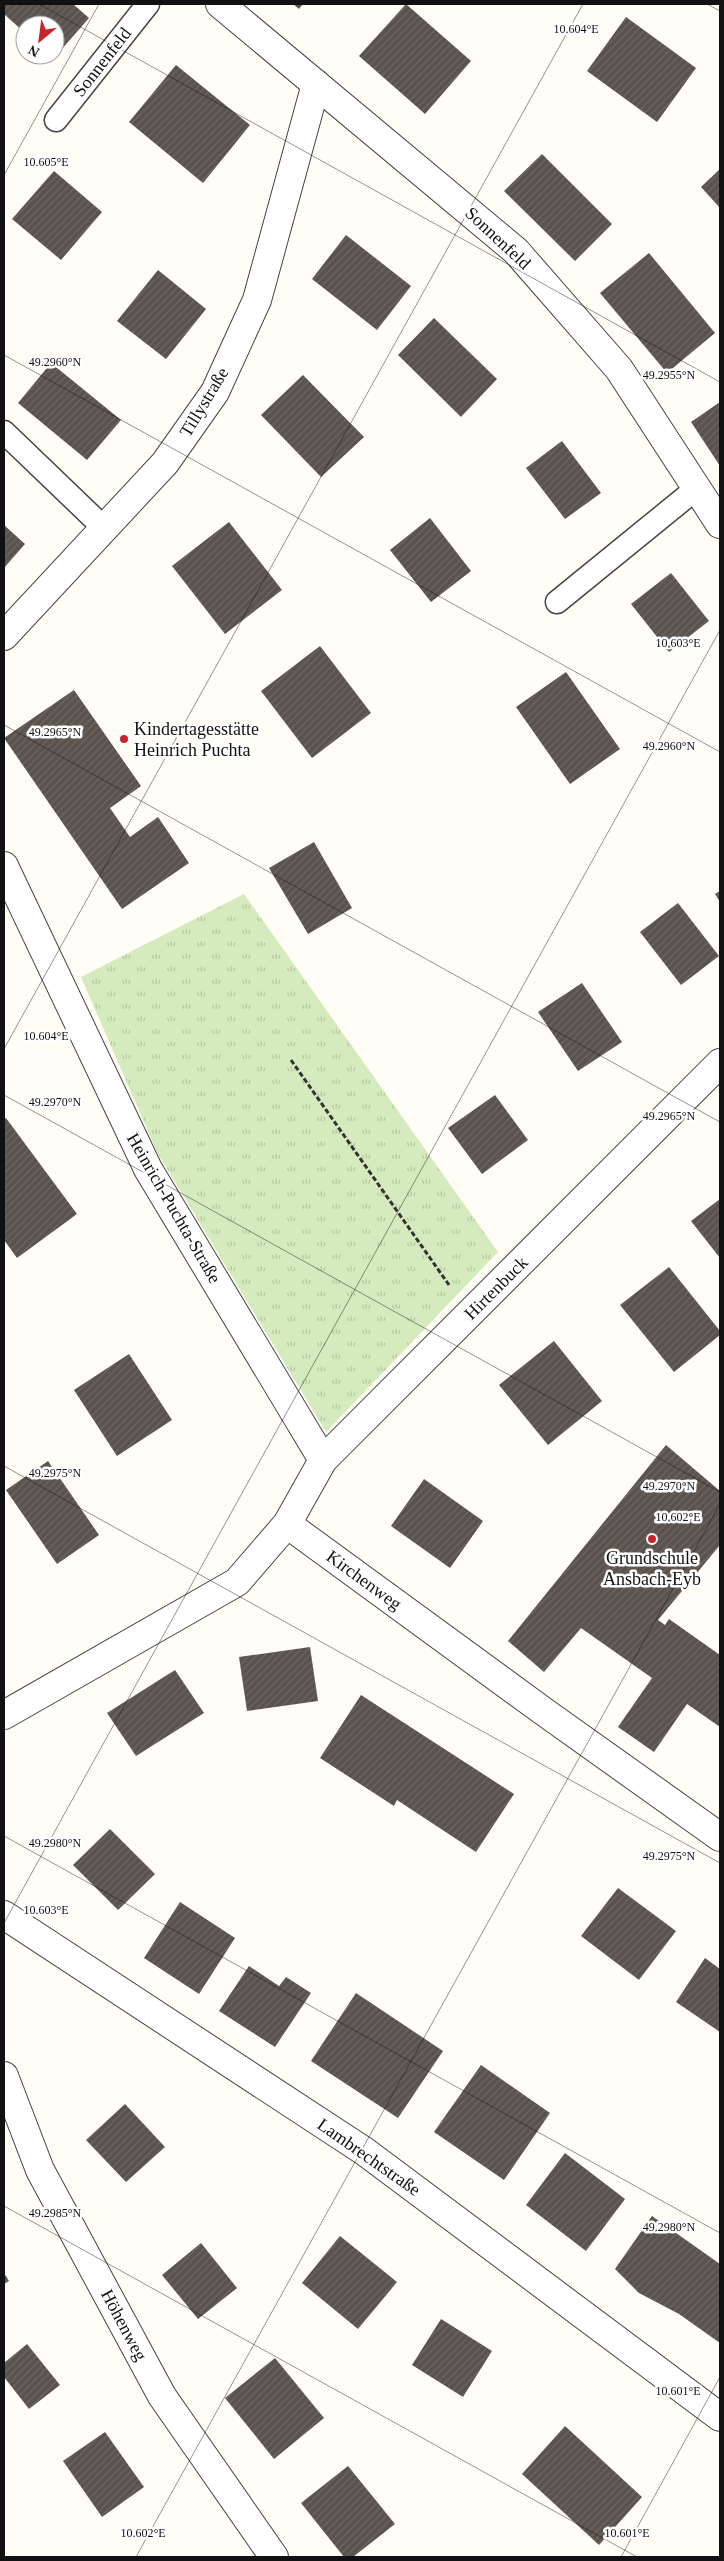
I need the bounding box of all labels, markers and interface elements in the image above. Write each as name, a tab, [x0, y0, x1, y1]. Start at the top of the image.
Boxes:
north arrow	[15, 15, 65, 65]
text: 10.604°E	[553, 22, 599, 36]
street label: Sonnenfeld	[69, 24, 135, 100]
text: N	[26, 42, 42, 60]
text: 10.605°E	[23, 155, 69, 169]
street label: Sonnenfeld	[461, 203, 535, 273]
text: 49.2960°N	[29, 355, 82, 369]
street label: Tillystraße	[176, 364, 232, 440]
text: 49.2955°N	[643, 368, 696, 382]
text: 10.603°E	[655, 636, 701, 650]
place label: Kindertagesstätte Heinrich Puchta	[134, 719, 259, 760]
text: 49.2965°N	[29, 725, 82, 739]
marker: Kindertagesstätte Heinrich Puchta	[118, 733, 130, 745]
text: 49.2960°N	[643, 739, 696, 753]
text: 10.604°E	[23, 1029, 69, 1043]
text: 49.2970°N	[29, 1095, 82, 1109]
text: 49.2965°N	[643, 1109, 696, 1123]
street label: Heinrich-Puchta-Straße	[123, 1129, 225, 1287]
street label: Hirtenbuck	[460, 1252, 532, 1324]
text: 49.2975°N	[29, 1466, 82, 1480]
text: 49.2970°N	[643, 1479, 696, 1493]
text: 10.602°E	[655, 1510, 701, 1524]
marker: Grundschule Ansbach-Eyb	[646, 1533, 658, 1545]
street label: Kirchenweg	[323, 1546, 405, 1614]
place label: Grundschule Ansbach-Eyb	[603, 1548, 701, 1589]
text: 49.2980°N	[29, 1836, 82, 1850]
text: 49.2975°N	[643, 1849, 696, 1863]
text: 10.603°E	[23, 1903, 69, 1917]
street label: Lambrechtstraße	[314, 2114, 424, 2200]
text: 49.2985°N	[29, 2206, 82, 2220]
text: 49.2980°N	[643, 2220, 696, 2234]
street label: Höhenweg	[97, 2286, 151, 2364]
text: 10.601°E	[655, 2384, 701, 2398]
text: 10.602°E	[120, 2526, 166, 2540]
text: 10.601°E	[604, 2526, 650, 2540]

